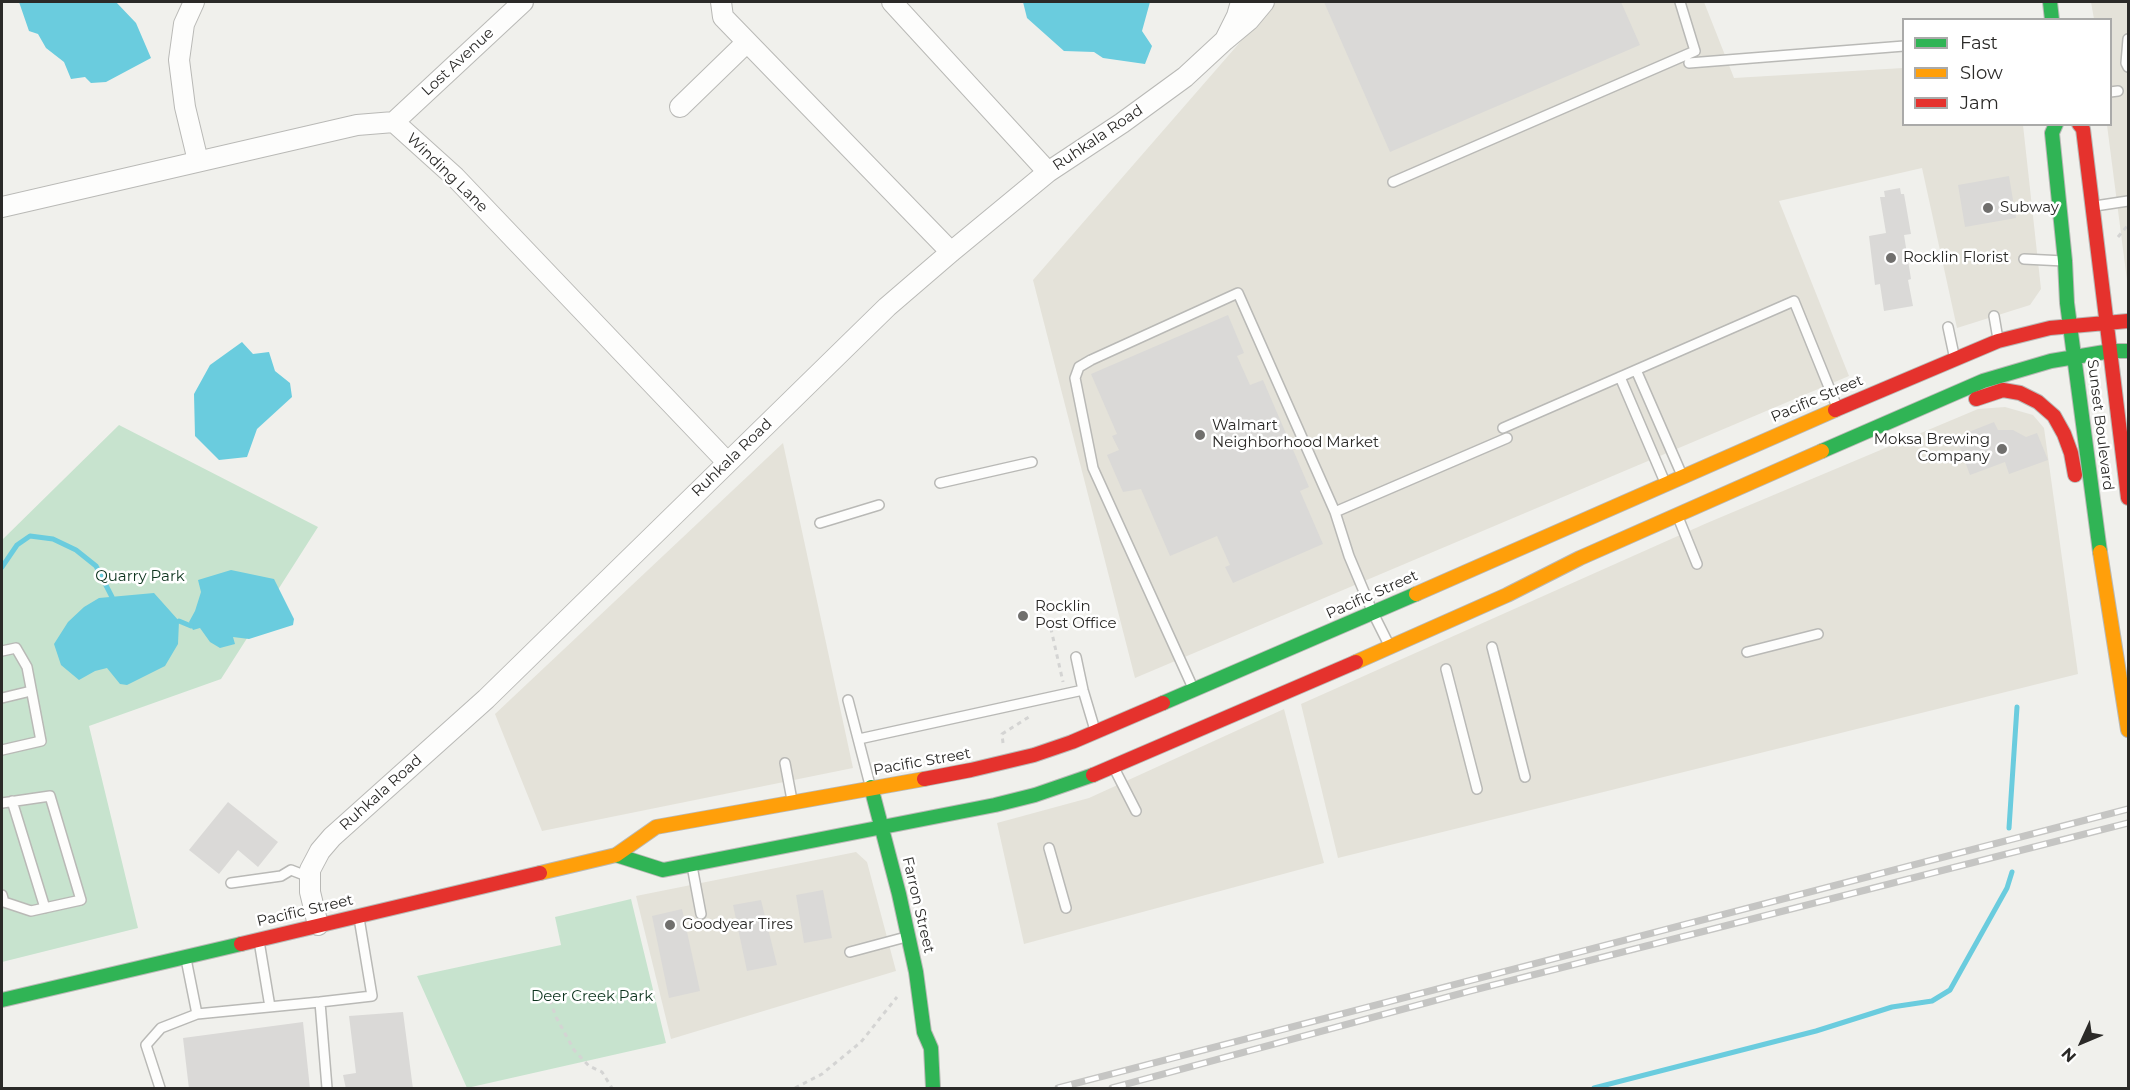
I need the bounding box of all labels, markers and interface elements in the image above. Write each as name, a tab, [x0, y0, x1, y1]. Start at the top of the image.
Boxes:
legend	[1902, 18, 2112, 126]
street label: Lost Avenue	[418, 24, 498, 100]
text: Fast	[1960, 32, 1998, 54]
text: Slow	[1960, 62, 2003, 84]
text: Jam	[1960, 92, 1999, 114]
street label: Ruhkala Road	[1050, 101, 1146, 175]
street label: Winding Lane	[403, 130, 491, 216]
place label: Subway	[2000, 199, 2059, 217]
marker: Subway	[1981, 201, 1995, 215]
place label: Rocklin Florist	[1903, 249, 2009, 267]
marker: Rocklin Florist	[1884, 251, 1898, 265]
street label: Sunset Boulevard	[2083, 358, 2117, 492]
street label: Pacific Street	[1768, 371, 1866, 427]
street label: Ruhkala Road	[688, 415, 776, 501]
place label: Walmart Neighborhood Market	[1212, 417, 1379, 452]
marker: Walmart Neighborhood Market	[1193, 428, 1207, 442]
place label: Moksa Brewing Company	[1874, 431, 1990, 466]
marker: Moksa Brewing Company	[1995, 442, 2009, 456]
street label: Pacific Street	[1323, 567, 1421, 623]
park label: Quarry Park	[95, 568, 185, 586]
place label: Rocklin Post Office	[1035, 598, 1116, 633]
marker: Rocklin Post Office	[1016, 609, 1030, 623]
street label: Pacific Street	[872, 745, 972, 779]
street label: Ruhkala Road	[336, 751, 426, 835]
street label: Farron Street	[898, 855, 938, 955]
street label: Pacific Street	[255, 891, 355, 931]
place label: Goodyear Tires	[682, 916, 793, 934]
marker: Goodyear Tires	[663, 918, 677, 932]
park label: Deer Creek Park	[531, 988, 653, 1006]
north arrow	[2052, 1012, 2112, 1072]
text: N	[2057, 1044, 2080, 1066]

